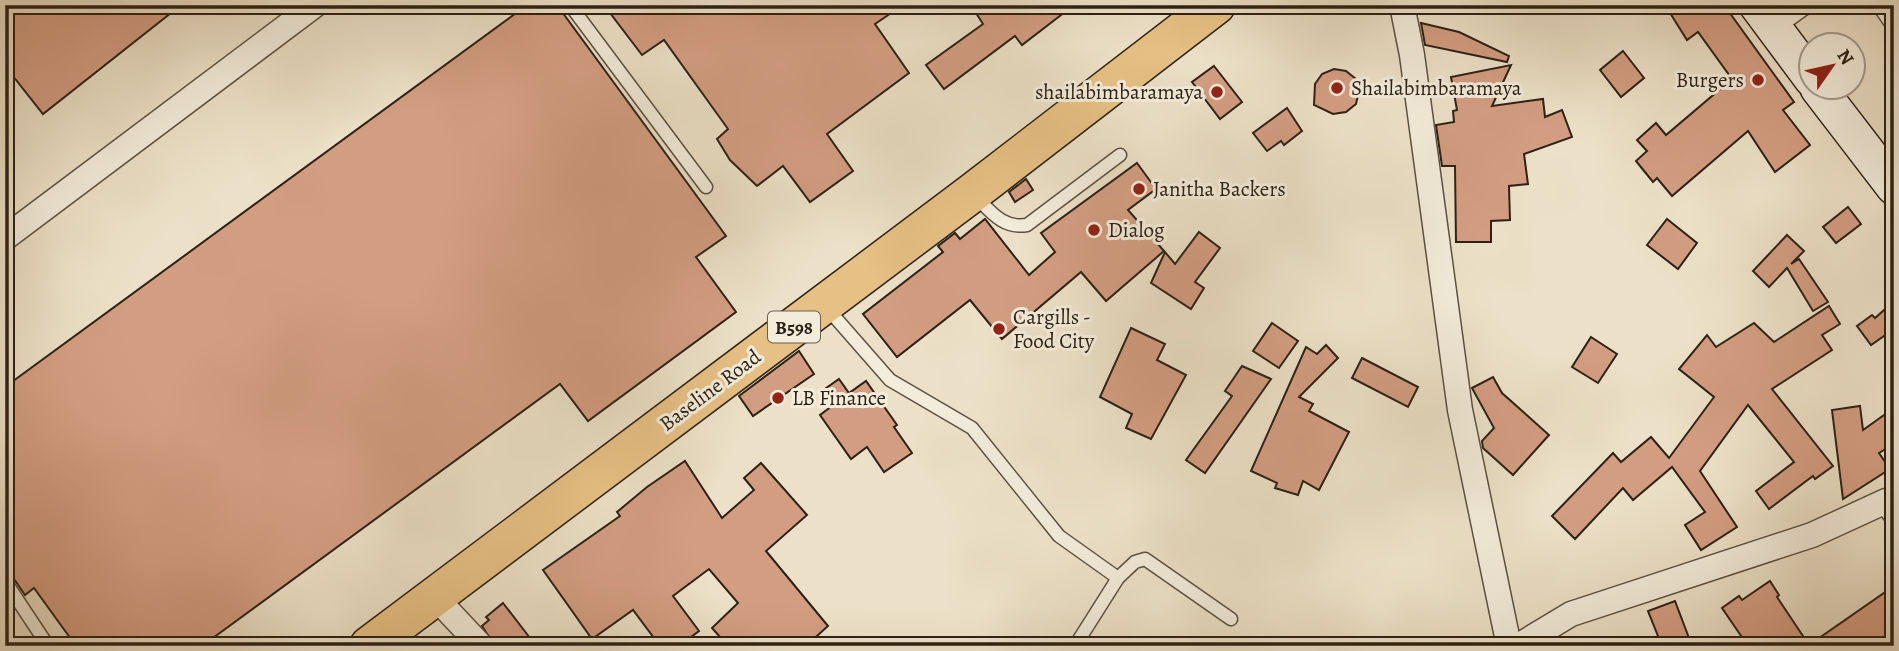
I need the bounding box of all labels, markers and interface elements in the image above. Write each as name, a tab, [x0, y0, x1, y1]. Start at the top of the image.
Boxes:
north arrow	[1798, 32, 1868, 102]
text: N	[1831, 44, 1860, 70]
place label: Burgers	[1676, 66, 1744, 94]
marker: Burgers	[1750, 72, 1766, 88]
place label: Shailabimbaramaya	[1351, 74, 1522, 102]
place label: shailabimbaramaya	[1035, 78, 1203, 106]
marker: Shailabimbaramaya	[1329, 80, 1345, 96]
marker: shailabimbaramaya	[1209, 84, 1225, 100]
place label: Janitha Backers	[1153, 175, 1286, 203]
marker: Janitha Backers	[1131, 181, 1147, 197]
place label: Dialog	[1108, 216, 1165, 244]
marker: Dialog	[1086, 222, 1102, 238]
place label: Cargills - Food City	[1013, 303, 1095, 355]
road number: B598	[768, 312, 820, 342]
marker: Cargills - Food City	[991, 321, 1007, 337]
street label: Baseline Road	[654, 342, 767, 437]
place label: LB Finance	[792, 384, 886, 412]
marker: LB Finance	[770, 390, 786, 406]

